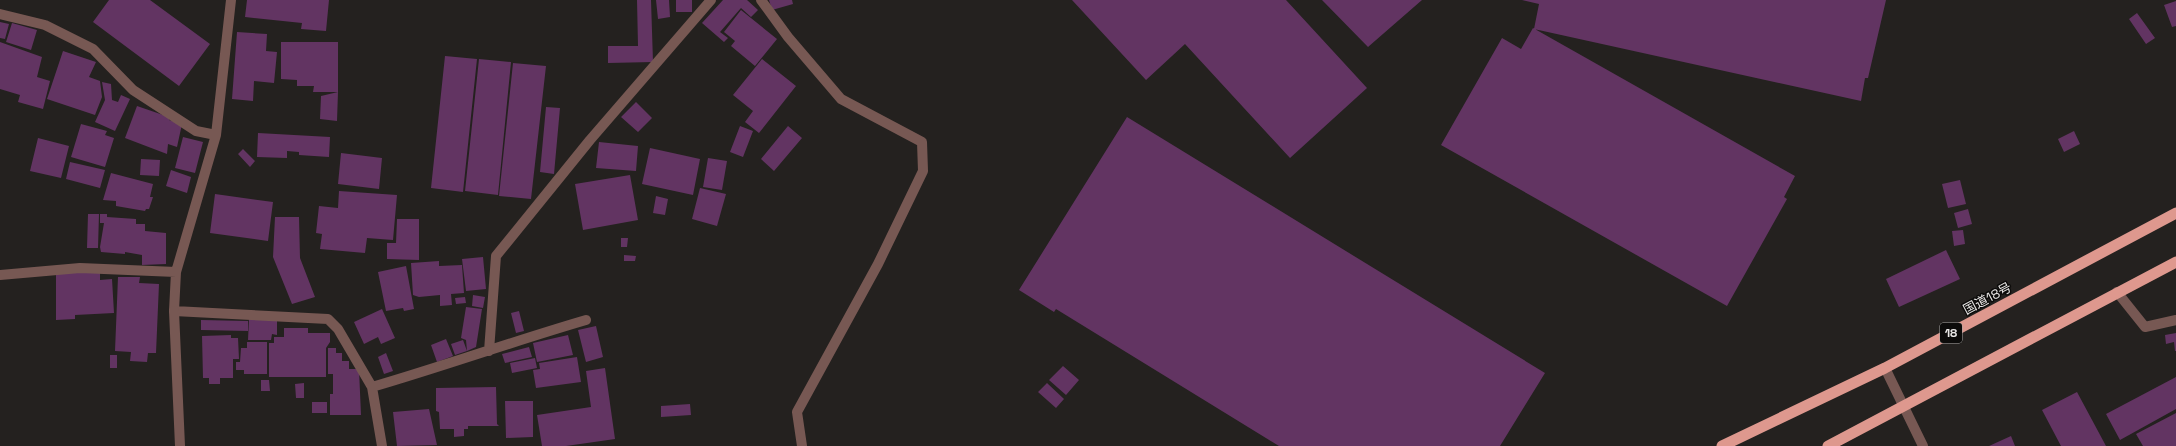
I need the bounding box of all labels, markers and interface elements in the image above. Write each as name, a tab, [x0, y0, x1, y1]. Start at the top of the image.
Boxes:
street label: 国道18号	[1960, 279, 2014, 318]
road number: 18	[1940, 323, 1962, 343]

